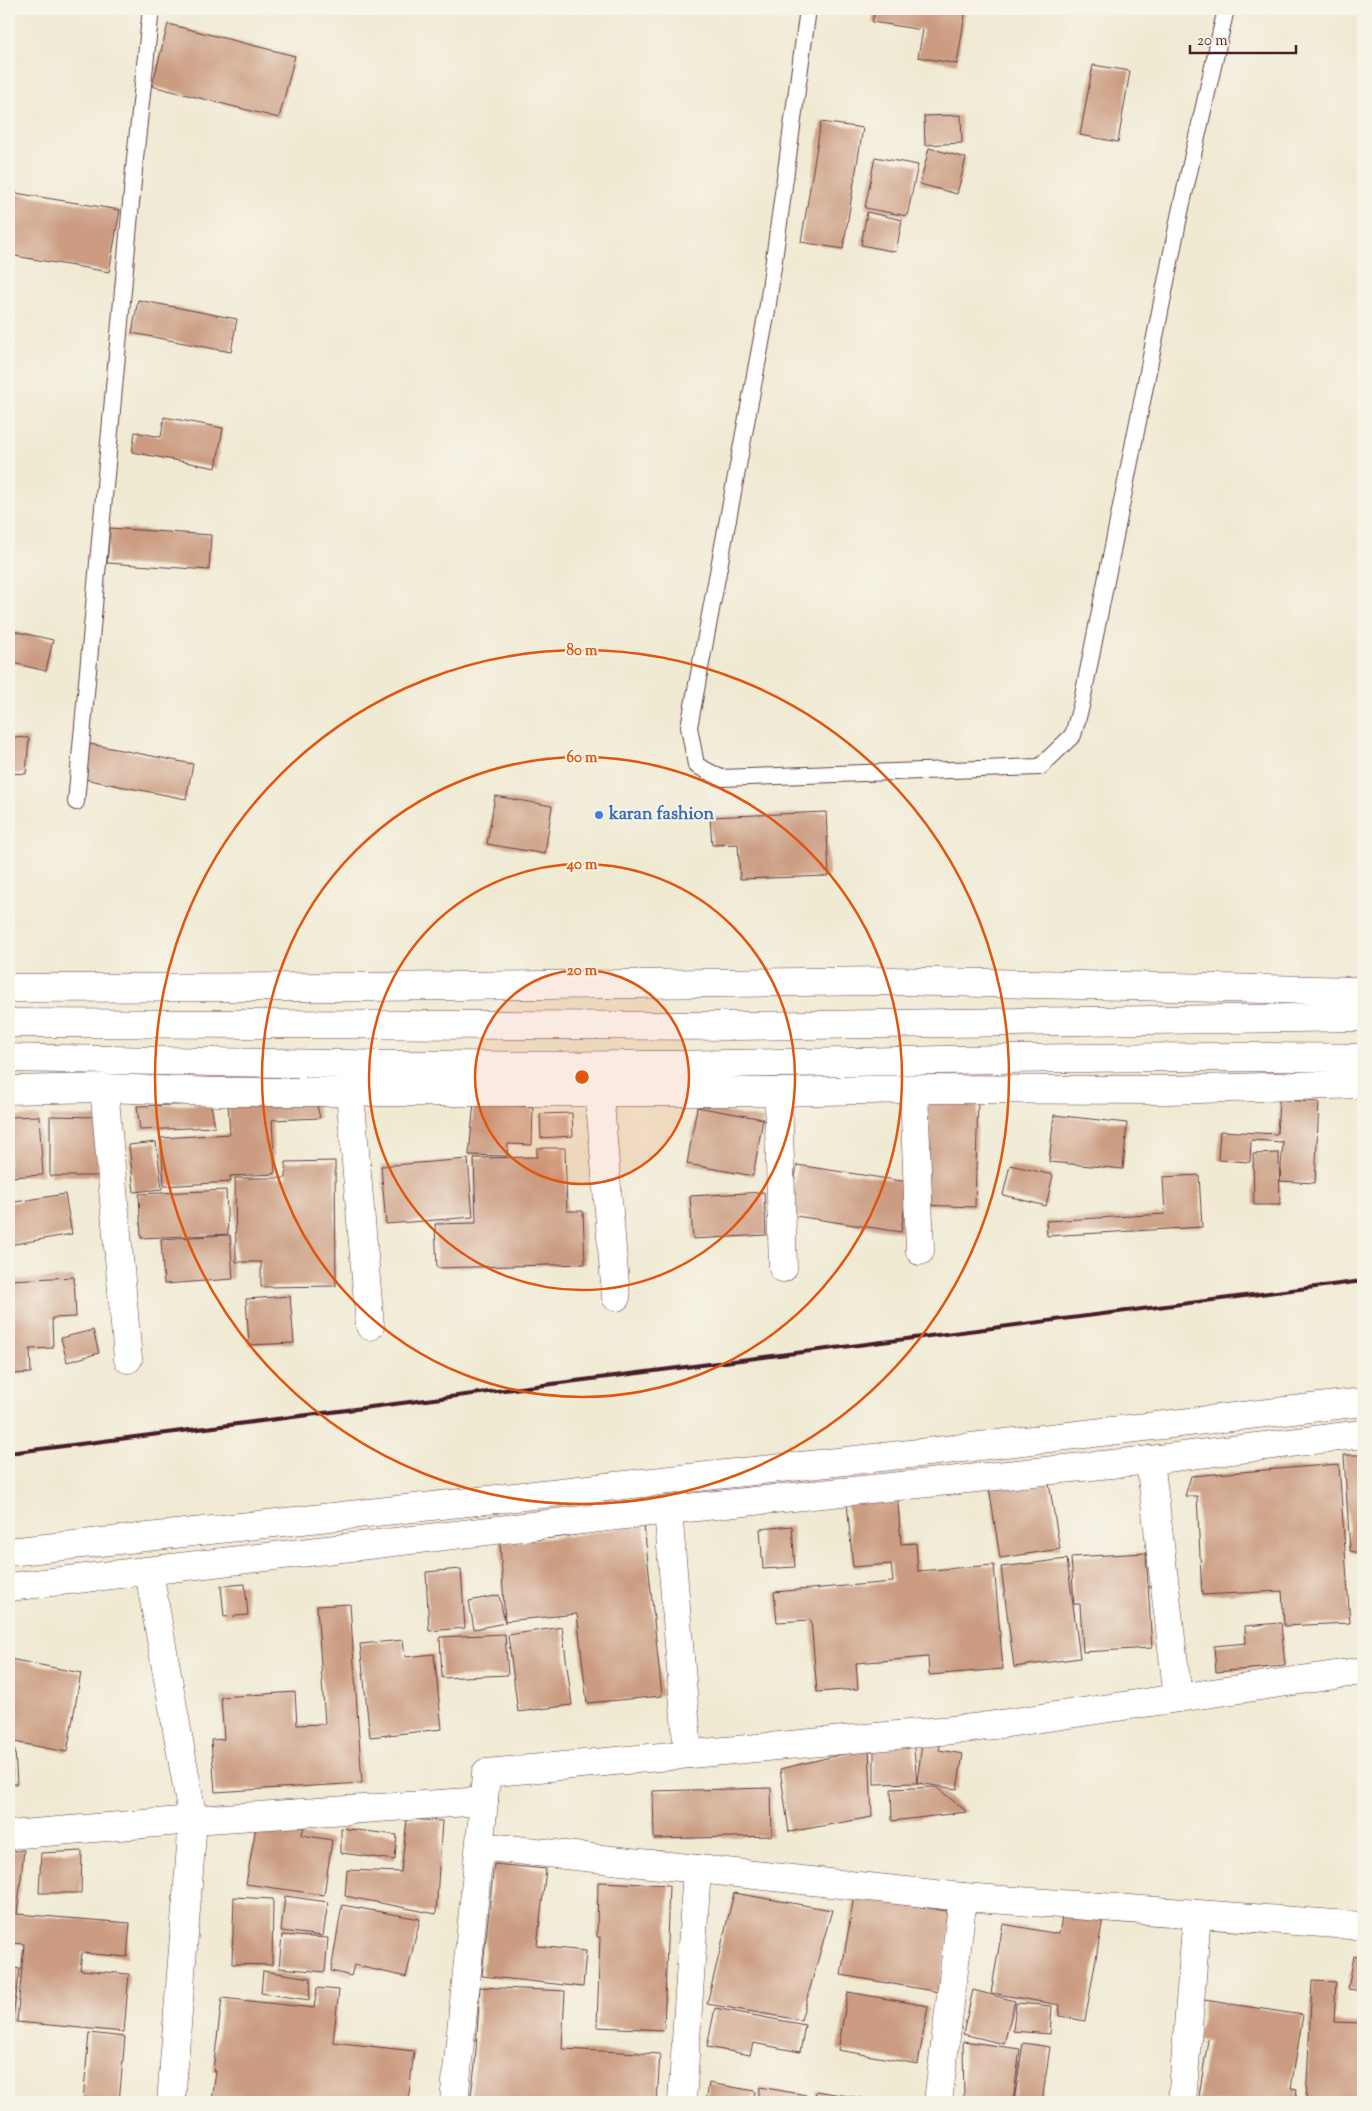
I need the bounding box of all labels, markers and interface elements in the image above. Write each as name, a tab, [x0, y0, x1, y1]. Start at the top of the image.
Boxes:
scale bar	[1190, 22, 1296, 54]
text: 20 m	[1197, 31, 1228, 52]
text: 80 m	[566, 641, 598, 662]
text: 60 m	[567, 748, 598, 769]
place label: karan fashion	[608, 802, 714, 828]
marker: karan fashion	[593, 809, 605, 821]
text: 40 m	[566, 855, 598, 876]
text: 20 m	[567, 961, 598, 982]
centre of rings	[573, 1068, 591, 1086]

